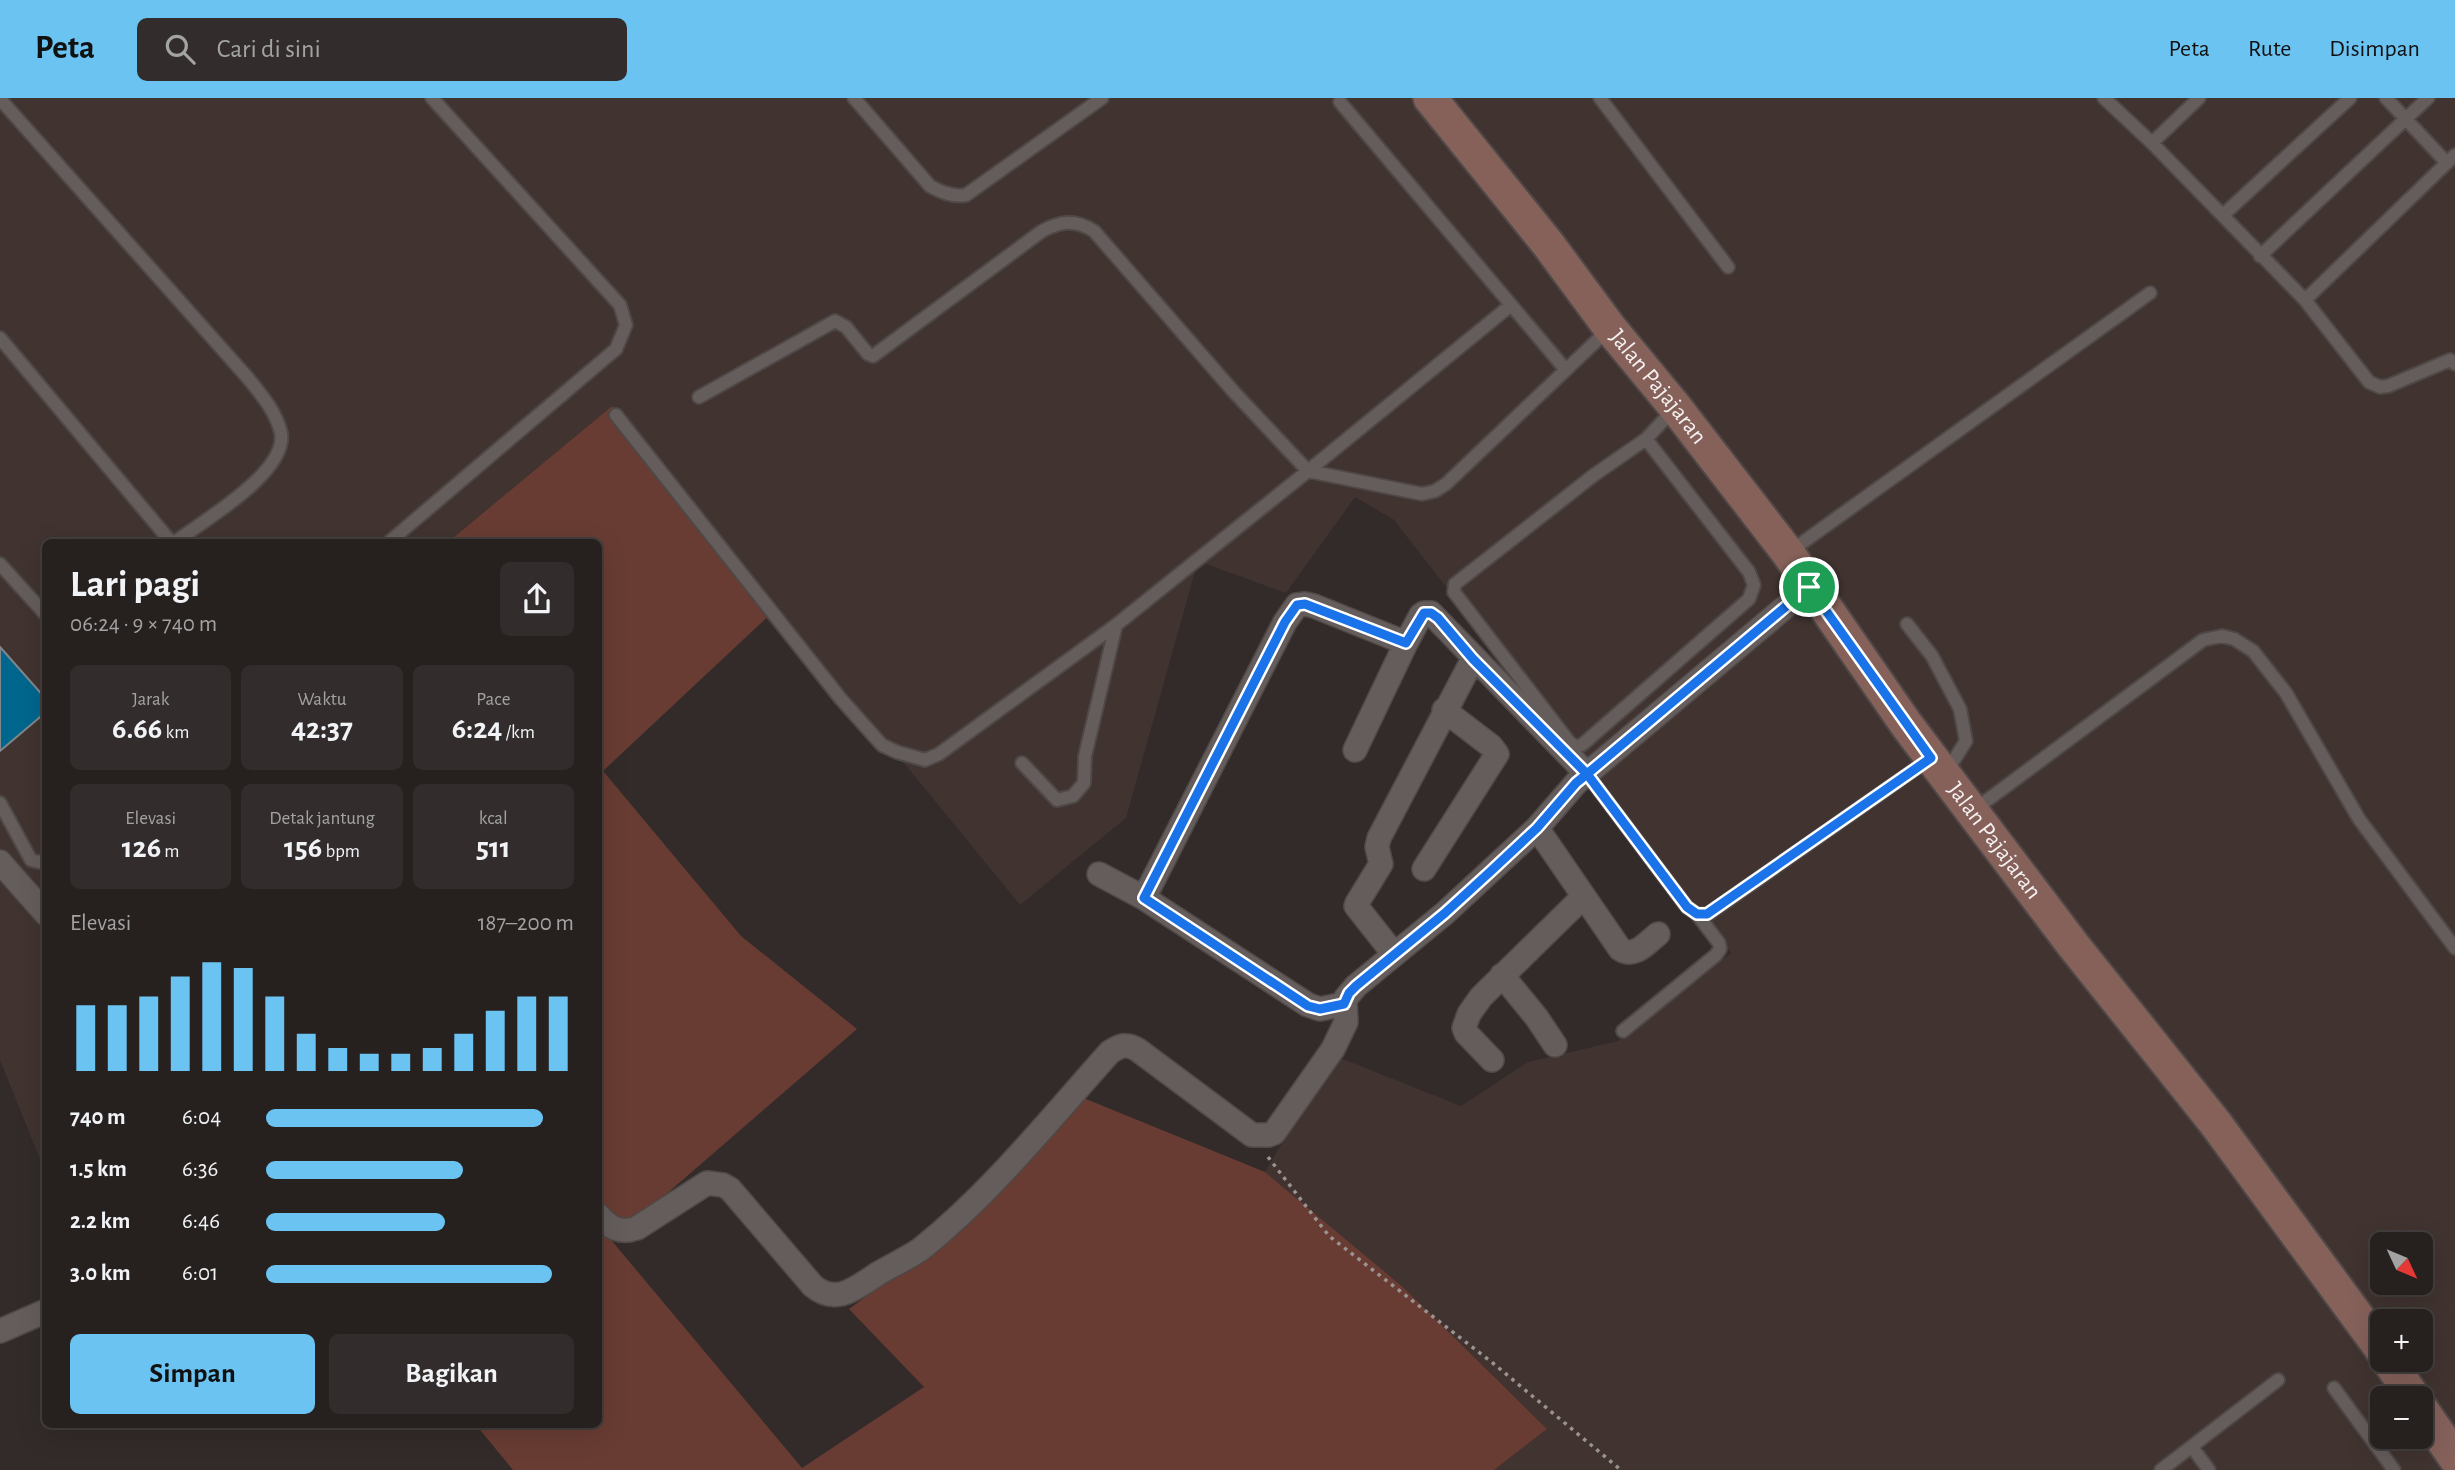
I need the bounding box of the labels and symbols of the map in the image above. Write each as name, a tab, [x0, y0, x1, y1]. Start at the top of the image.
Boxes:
street label: Jalan Pajajaran	[1605, 325, 1711, 449]
pin	[1779, 557, 1839, 617]
street label: Jalan Pajajaran	[1942, 778, 2046, 904]
north arrow	[2370, 1232, 2432, 1295]

